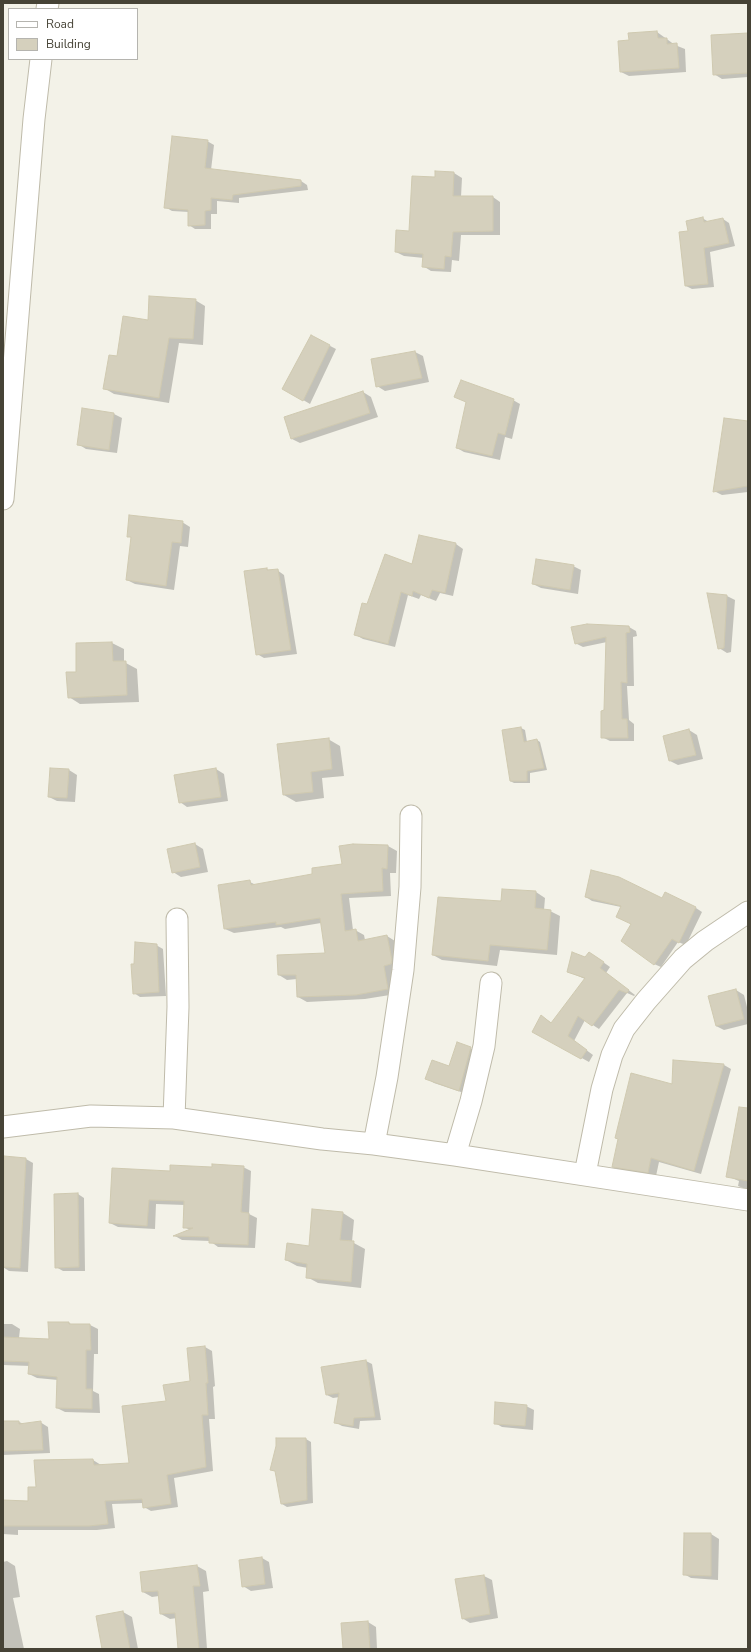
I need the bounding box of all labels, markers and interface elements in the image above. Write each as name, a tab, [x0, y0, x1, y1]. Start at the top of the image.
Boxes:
legend	[8, 8, 138, 60]
text: Road	[46, 16, 74, 32]
text: Building	[46, 36, 91, 52]

